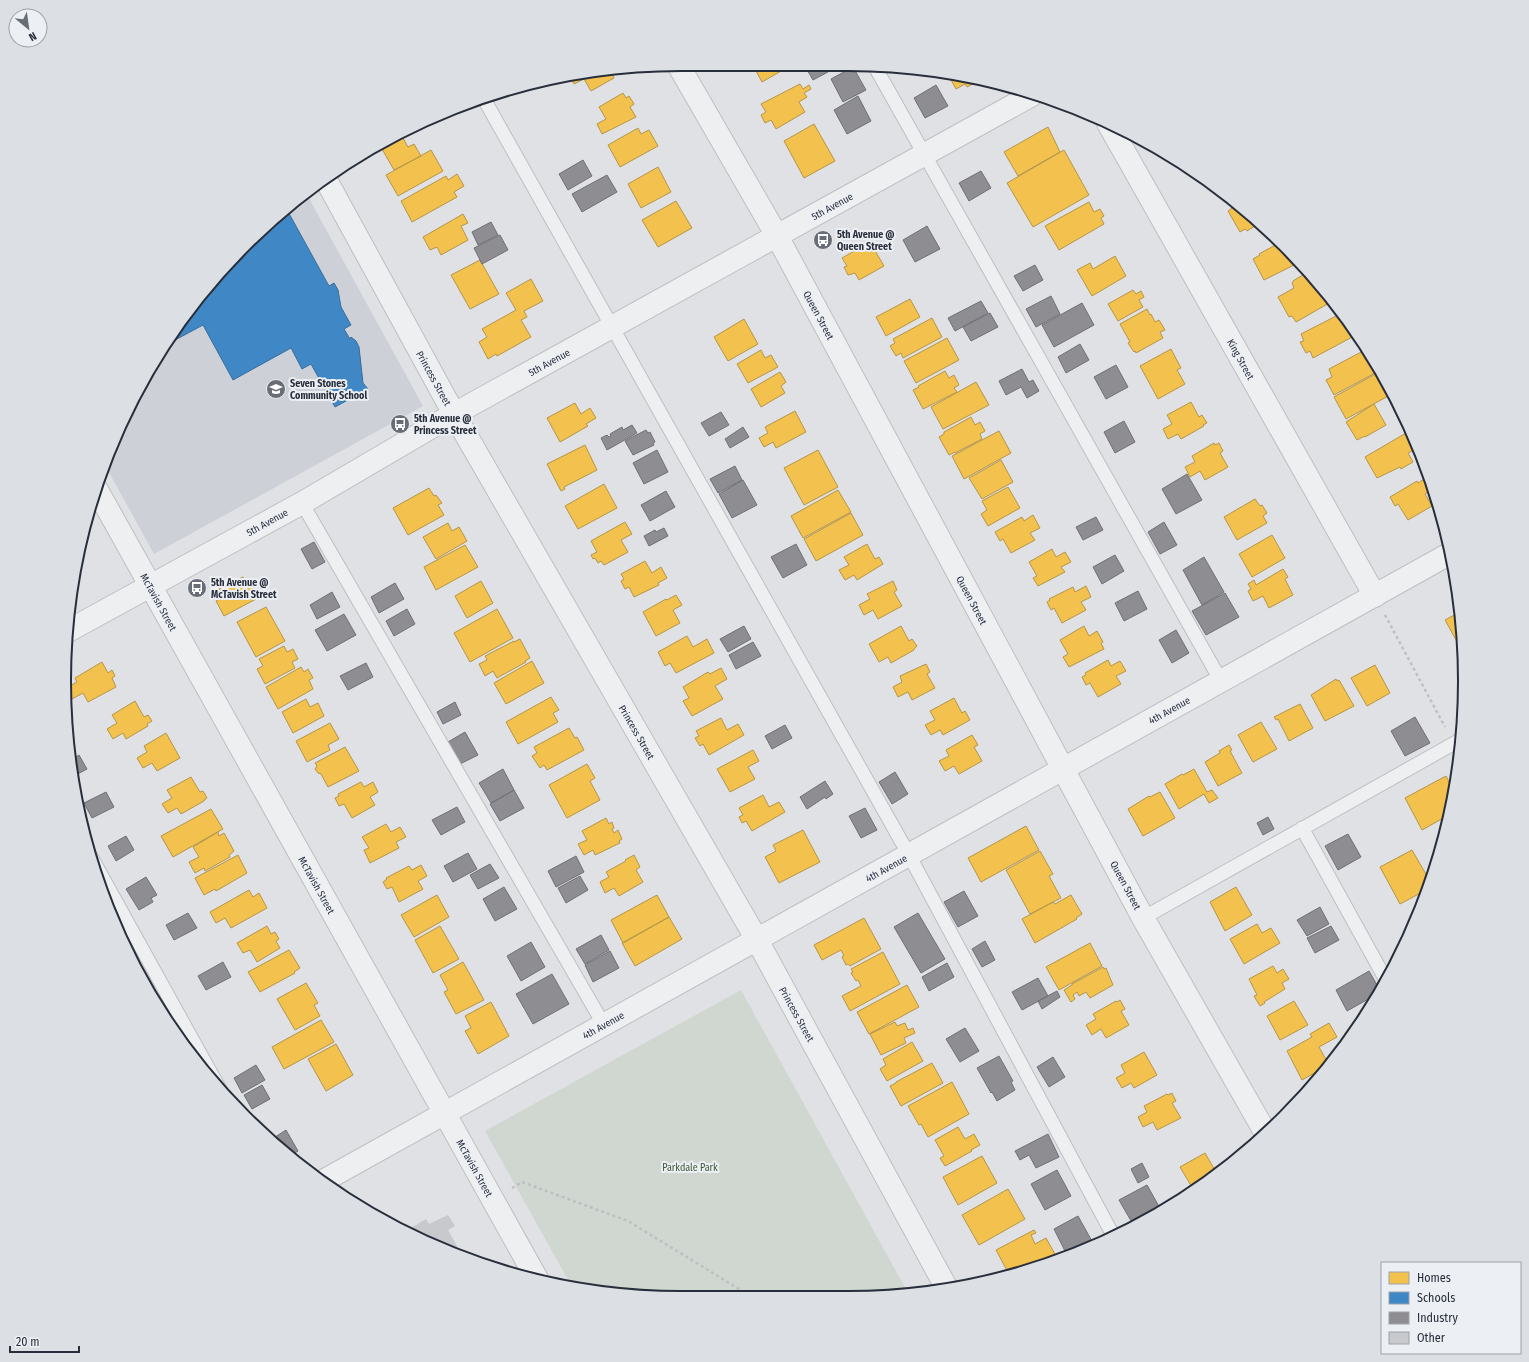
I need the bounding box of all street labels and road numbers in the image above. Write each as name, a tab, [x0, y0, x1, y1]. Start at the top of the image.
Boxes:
street label: 5th Avenue	[810, 191, 855, 223]
street label: Queen Street	[800, 289, 836, 343]
street label: King Street	[1224, 337, 1257, 383]
street label: 5th Avenue	[527, 347, 572, 379]
street label: Princess Street	[413, 349, 453, 409]
street label: 5th Avenue	[245, 507, 290, 539]
street label: McTavish Street	[137, 572, 179, 634]
street label: Queen Street	[953, 574, 989, 628]
street label: 4th Avenue	[1147, 695, 1192, 727]
street label: Princess Street	[616, 703, 657, 762]
street label: 4th Avenue	[864, 853, 909, 885]
street label: McTavish Street	[295, 855, 337, 917]
street label: Queen Street	[1107, 859, 1143, 913]
street label: Princess Street	[776, 985, 816, 1045]
street label: 4th Avenue	[581, 1010, 626, 1042]
street label: McTavish Street	[453, 1138, 495, 1200]

